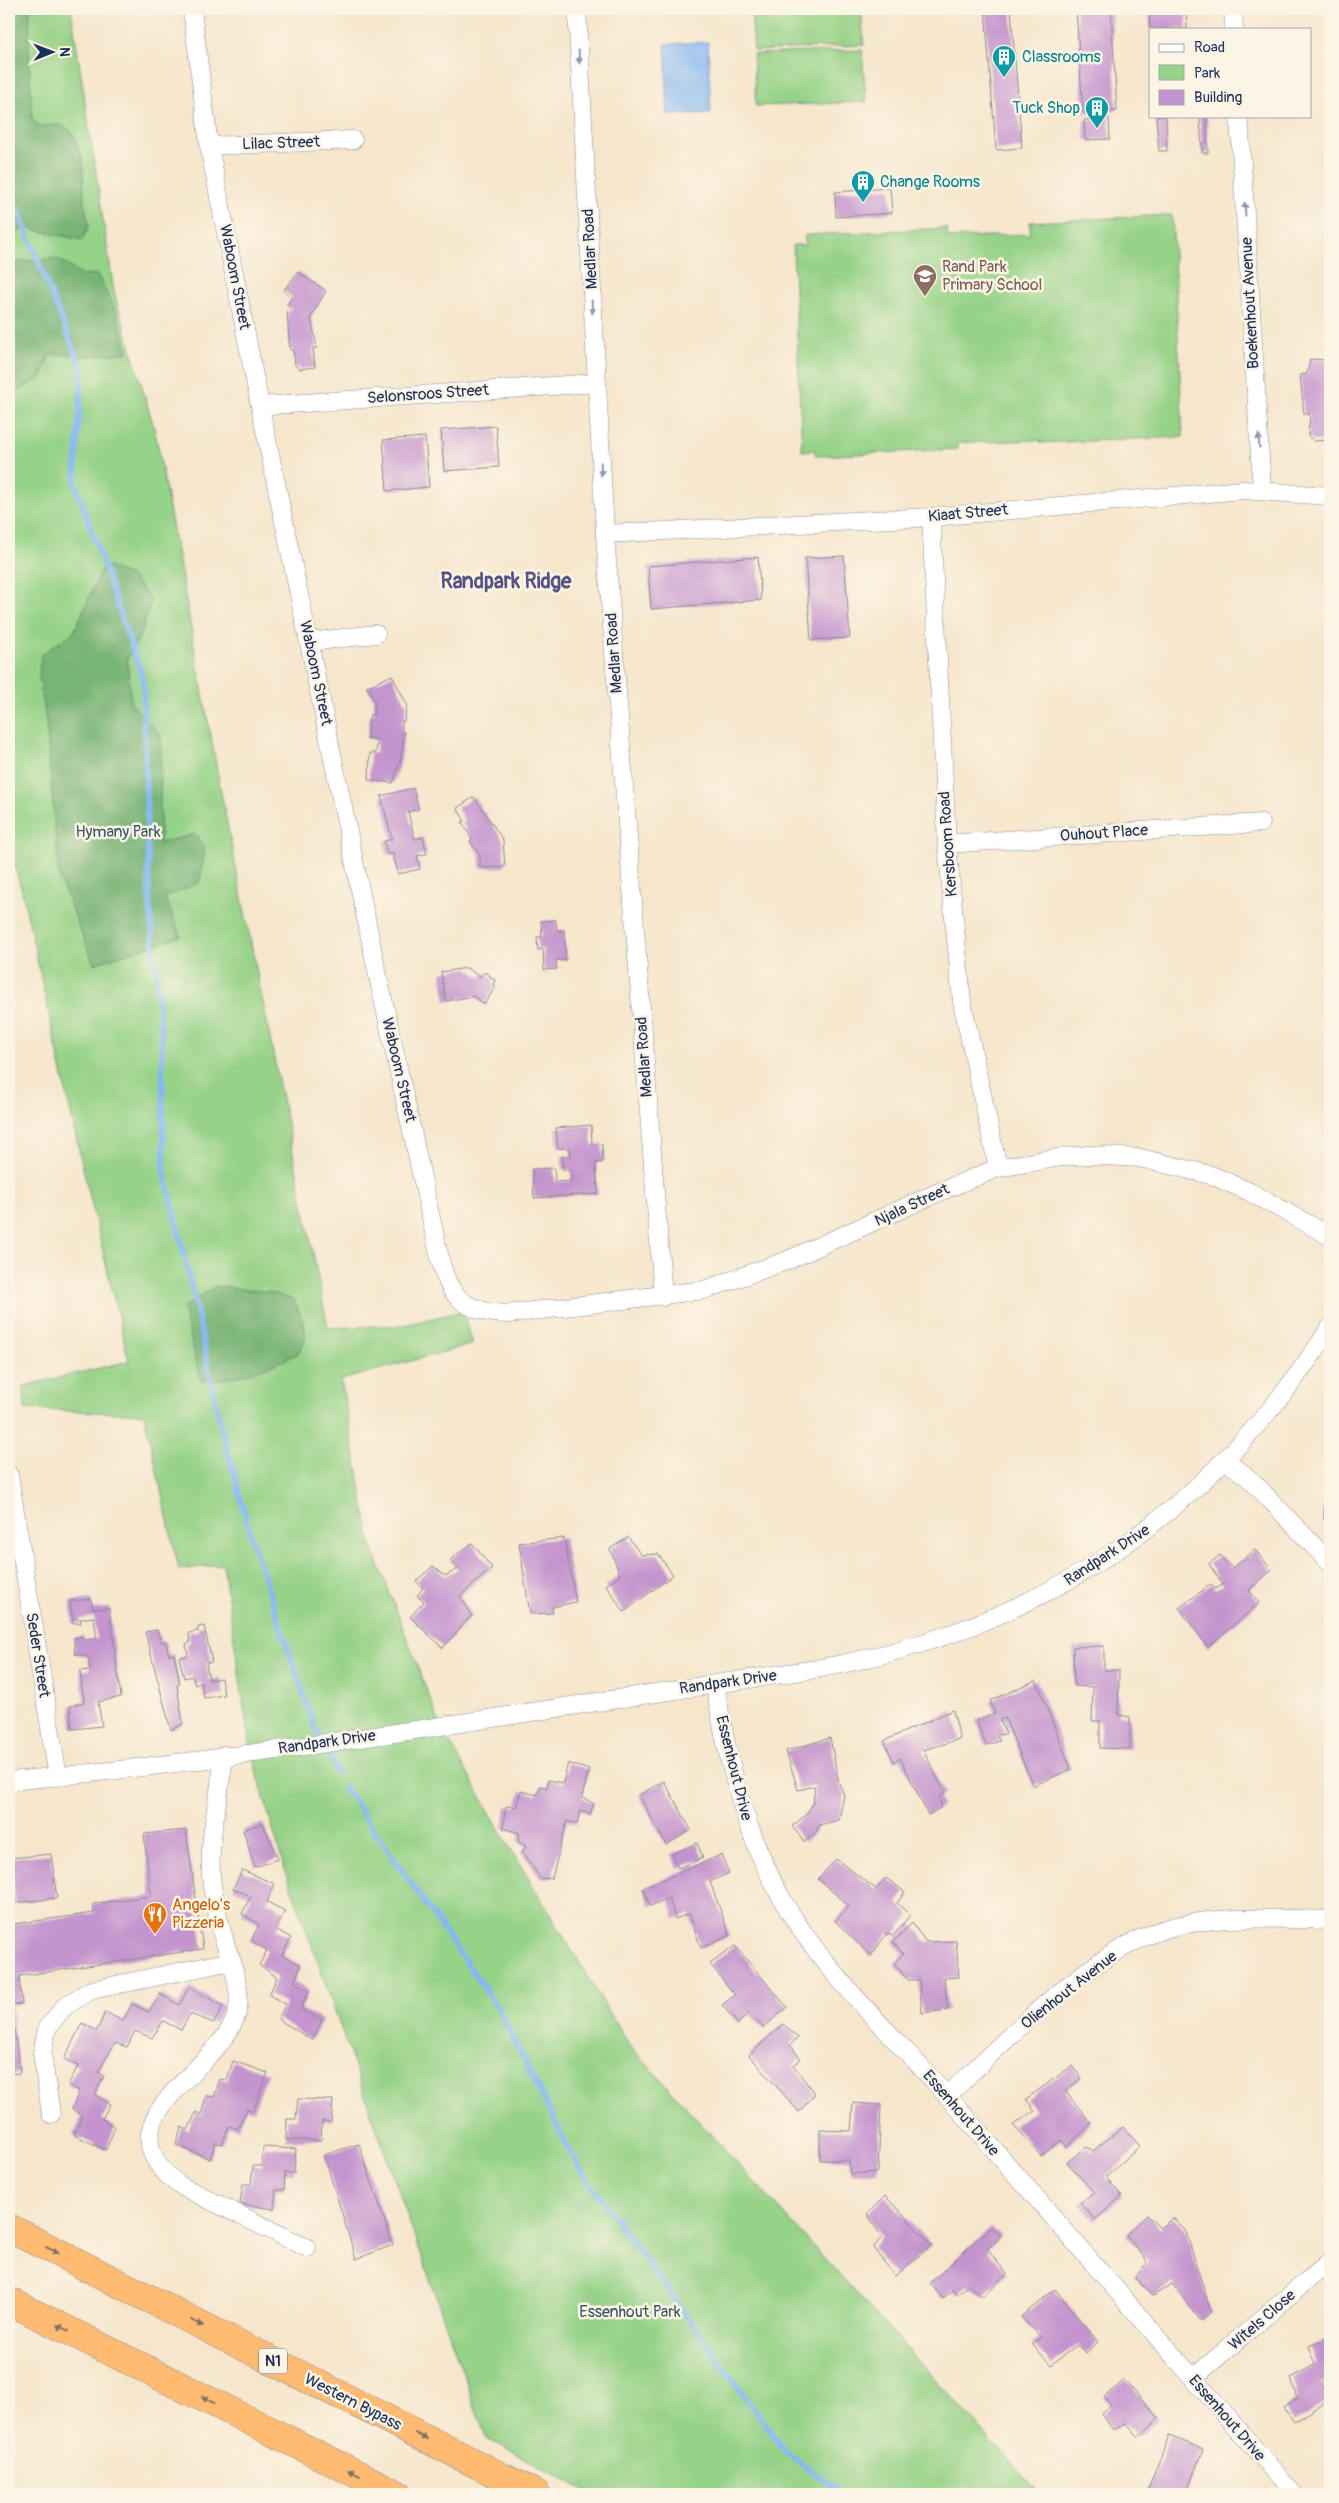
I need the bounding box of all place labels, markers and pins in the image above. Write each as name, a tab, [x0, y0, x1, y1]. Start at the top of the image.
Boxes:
building icon: Classrooms	[991, 44, 1017, 78]
place label: Classrooms	[1022, 47, 1101, 67]
building icon: Tuck Shop	[1084, 95, 1110, 129]
place label: Tuck Shop	[1012, 98, 1080, 118]
building icon: Change Rooms	[850, 169, 876, 203]
place label: Change Rooms	[880, 172, 980, 192]
place label: Rand Park Primary School	[942, 257, 1042, 295]
school or university icon: Rand Park Primary School	[912, 263, 938, 297]
place label: Angelo's Pizzeria	[172, 1895, 230, 1933]
restaurant icon: Angelo's Pizzeria	[142, 1901, 168, 1935]

